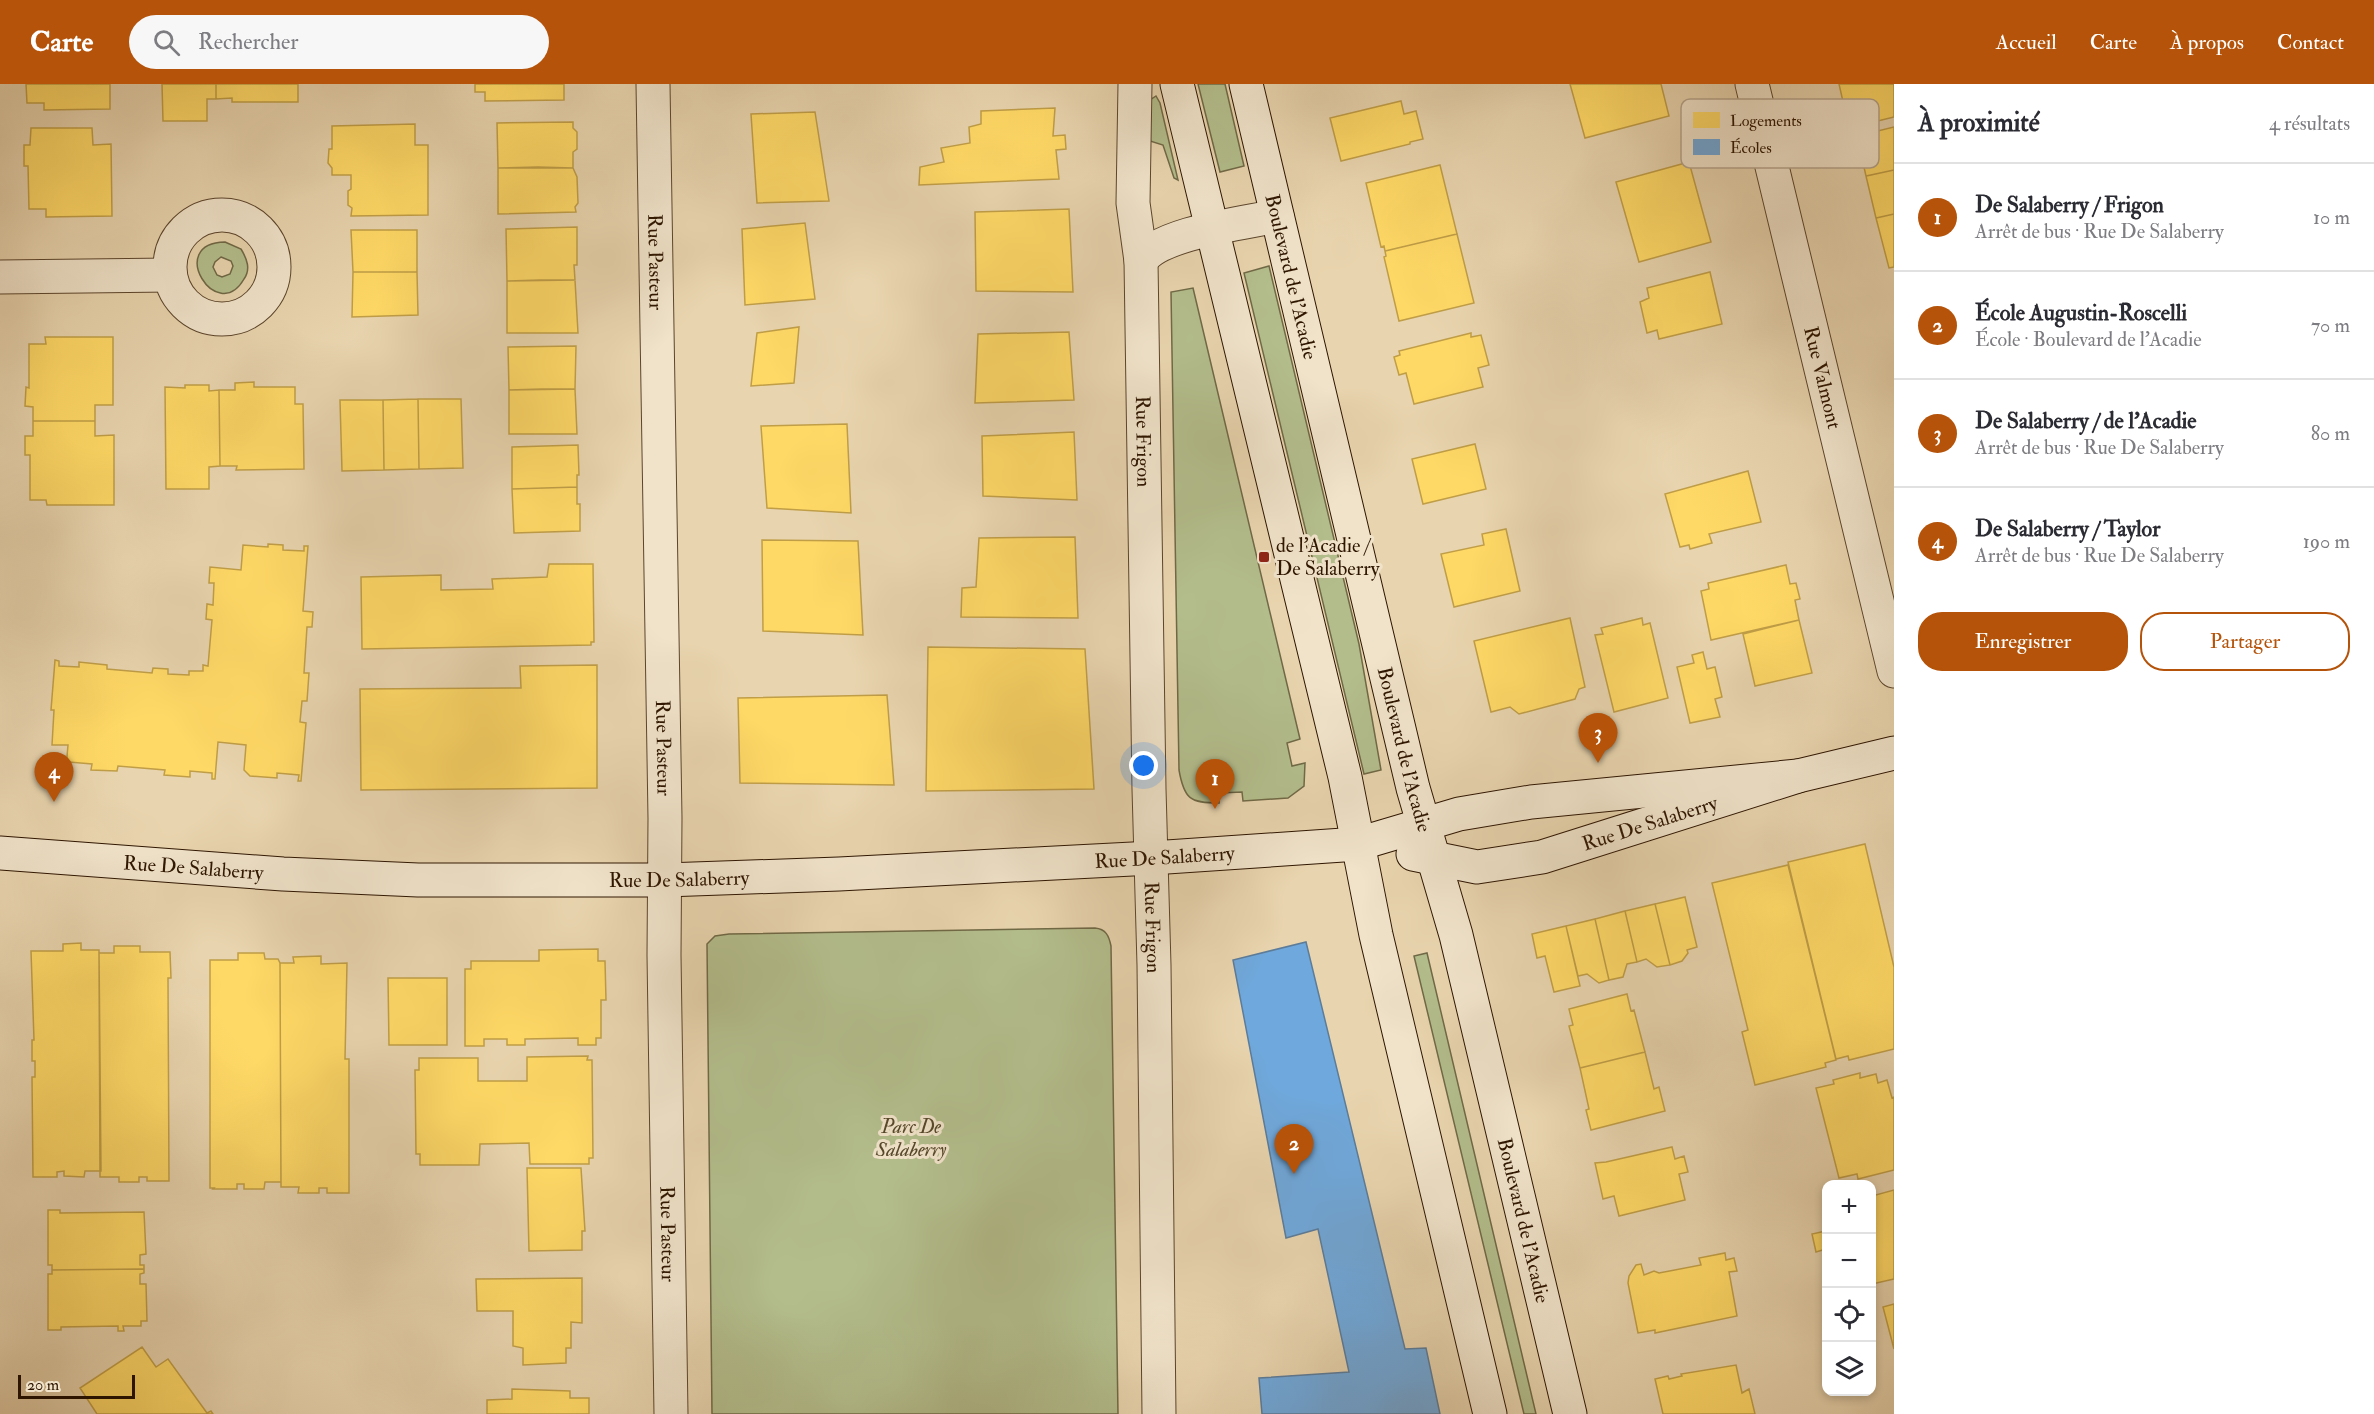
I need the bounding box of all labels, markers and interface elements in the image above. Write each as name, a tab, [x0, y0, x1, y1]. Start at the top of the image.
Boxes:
search box	[129, 15, 549, 69]
text: Carte	[30, 25, 93, 60]
icon: search	[150, 26, 183, 59]
text: Rechercher	[198, 28, 298, 56]
text: Accueil	[1996, 29, 2057, 56]
text: Carte	[2090, 29, 2137, 56]
text: À propos	[2170, 29, 2244, 56]
text: Contact	[2277, 29, 2344, 56]
legend	[1681, 99, 1879, 168]
text: À proximité	[1918, 107, 2040, 139]
text: Logements	[1730, 111, 1802, 131]
text: 4 résultats	[2269, 111, 2350, 136]
text: Écoles	[1730, 137, 1772, 158]
text: De Salaberry / Frigon	[1975, 191, 2164, 219]
street label: Boulevard de l'Acadie	[1260, 192, 1323, 362]
text: 1	[1934, 205, 1941, 230]
text: 10 m	[2313, 205, 2350, 230]
street label: Rue Pasteur	[642, 214, 669, 311]
text: Arrêt de bus · Rue De Salaberry	[1975, 219, 2224, 244]
text: École Augustin-Roscelli	[1975, 299, 2187, 327]
text: 2	[1932, 313, 1943, 338]
text: 70 m	[2311, 313, 2350, 338]
street label: Rue Valmont	[1798, 324, 1847, 432]
text: École · Boulevard de l'Acadie	[1975, 327, 2202, 352]
street label: Rue Frigon	[1130, 395, 1156, 487]
text: De Salaberry / de l'Acadie	[1975, 407, 2197, 435]
text: 3	[1934, 421, 1941, 446]
text: 80 m	[2311, 421, 2350, 446]
text: Arrêt de bus · Rue De Salaberry	[1975, 435, 2224, 460]
text: De Salaberry / Taylor	[1975, 515, 2160, 543]
text: 4	[1932, 529, 1943, 554]
text: 190 m	[2303, 529, 2350, 554]
place label: de l'Acadie / De Salaberry	[1276, 533, 1381, 581]
text: Arrêt de bus · Rue De Salaberry	[1975, 543, 2224, 568]
marker: de l'Acadie / De Salaberry	[1257, 550, 1271, 564]
button: Enregistrer	[1918, 612, 2128, 671]
button: Partager	[2140, 612, 2350, 671]
street label: Boulevard de l'Acadie	[1372, 664, 1437, 835]
street label: Rue Pasteur	[650, 700, 677, 797]
pin: 3	[1578, 714, 1618, 763]
your location	[1129, 751, 1158, 780]
pin: 4	[34, 752, 74, 802]
pin: 1	[1196, 760, 1234, 809]
street label: Rue De Salaberry	[1579, 790, 1722, 857]
street label: Rue De Salaberry	[1094, 840, 1237, 874]
street label: Rue De Salaberry	[122, 850, 266, 886]
street label: Rue De Salaberry	[609, 865, 751, 893]
street label: Rue Frigon	[1139, 881, 1166, 973]
park label: Parc De Salaberry	[875, 1114, 946, 1162]
pin: 2	[1274, 1124, 1314, 1174]
street label: Boulevard de l'Acadie	[1492, 1135, 1555, 1306]
map controls	[1822, 1180, 1876, 1396]
button: +	[1822, 1180, 1876, 1234]
street label: Rue Pasteur	[655, 1186, 681, 1283]
button: −	[1822, 1234, 1876, 1288]
button: locate	[1822, 1288, 1876, 1342]
button: layers	[1822, 1342, 1876, 1396]
scale bar	[18, 1372, 135, 1400]
text: 20 m	[27, 1375, 59, 1395]

